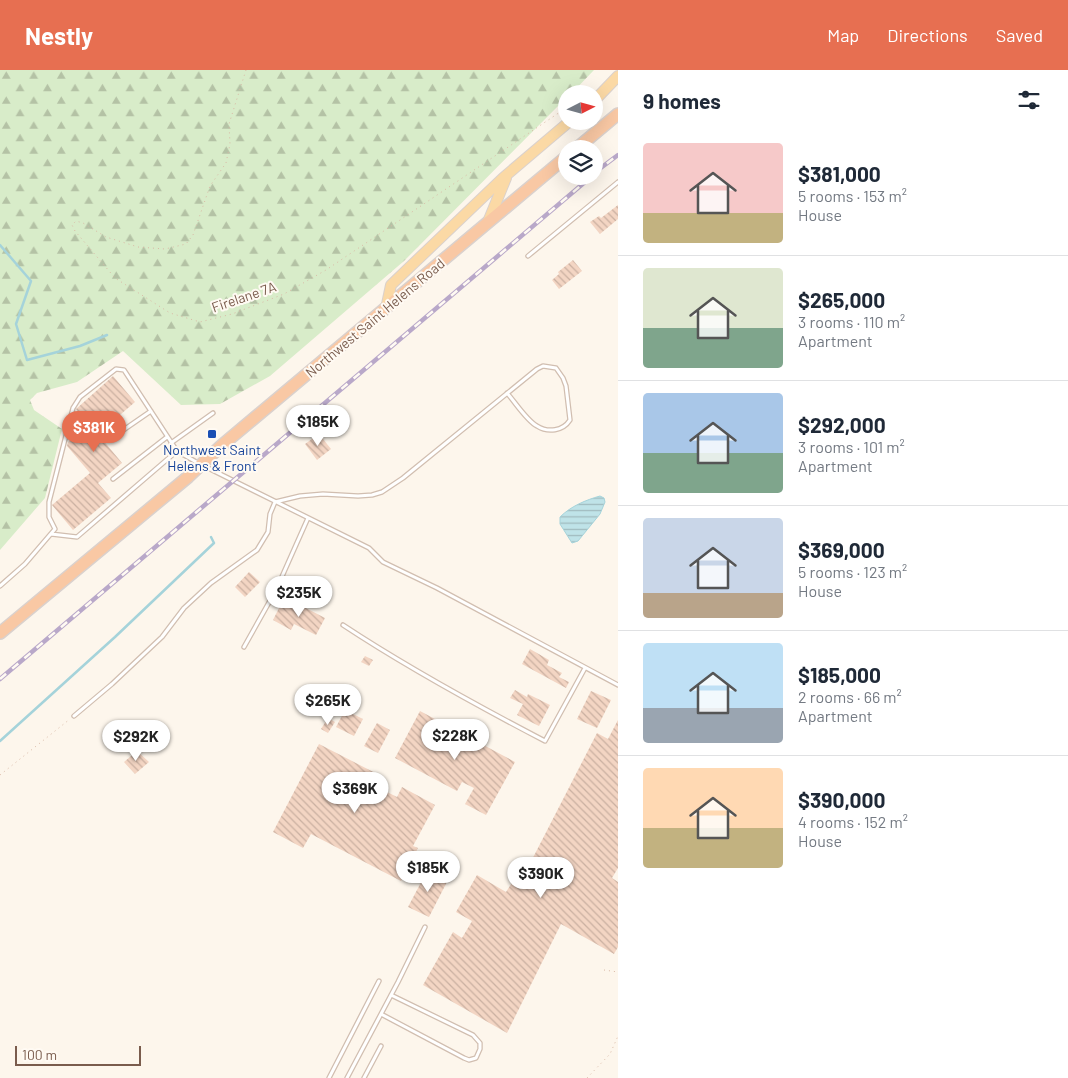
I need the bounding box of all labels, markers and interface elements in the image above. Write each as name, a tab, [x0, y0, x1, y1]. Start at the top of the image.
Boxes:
text: Nestly	[25, 21, 93, 50]
text: Map	[827, 24, 859, 46]
text: Directions	[887, 24, 968, 46]
text: Saved	[996, 24, 1043, 46]
north arrow	[558, 85, 602, 130]
map controls	[558, 85, 603, 185]
icon: filters	[1015, 86, 1043, 114]
text: 9 homes	[643, 88, 721, 113]
button: layers	[558, 140, 603, 185]
text: $381,000	[798, 161, 881, 186]
icon: home	[683, 163, 743, 223]
text: 5 rooms · 153 m²	[798, 186, 907, 205]
text: House	[798, 205, 842, 224]
street label: Northwest Saint Helens Road	[302, 254, 448, 381]
street label: Firelane 7A	[209, 277, 279, 316]
text: $265,000	[798, 287, 885, 312]
icon: home	[683, 288, 743, 348]
text: 3 rooms · 110 m²	[798, 312, 905, 331]
text: Apartment	[798, 331, 873, 350]
pin: $185K	[283, 404, 353, 447]
pin: $381K	[59, 410, 129, 453]
text: $185K	[297, 411, 339, 430]
text: $292,000	[798, 412, 886, 437]
icon: home	[683, 413, 743, 473]
text: $381K	[73, 417, 115, 436]
marker: Northwest Saint Helens & Front	[206, 428, 218, 440]
text: 3 rooms · 101 m²	[798, 437, 905, 456]
place label: Northwest Saint Helens & Front	[163, 441, 261, 474]
text: Apartment	[798, 456, 873, 475]
text: $369,000	[798, 537, 885, 562]
icon: home	[683, 538, 743, 598]
text: 5 rooms · 123 m²	[798, 562, 907, 581]
pin: $235K	[264, 576, 334, 618]
text: House	[798, 581, 842, 600]
text: $235K	[276, 582, 322, 601]
text: $185,000	[798, 662, 881, 687]
icon: home	[683, 663, 743, 723]
pin: $265K	[293, 684, 363, 726]
text: 2 rooms · 66 m²	[798, 687, 902, 706]
text: $265K	[305, 690, 351, 709]
text: Apartment	[798, 706, 873, 725]
pin: $228K	[420, 718, 490, 761]
pin: $292K	[101, 720, 171, 762]
text: $228K	[432, 725, 478, 744]
text: $292K	[113, 726, 159, 745]
pin: $369K	[320, 772, 390, 814]
text: $369K	[333, 778, 377, 797]
text: $390,000	[798, 787, 885, 812]
icon: home	[683, 788, 743, 848]
text: 4 rooms · 152 m²	[798, 812, 908, 831]
text: House	[798, 831, 842, 850]
pin: $185K	[393, 850, 463, 893]
pin: $390K	[506, 856, 576, 899]
text: $185K	[407, 857, 449, 876]
text: $390K	[518, 863, 564, 882]
scale bar	[15, 1043, 141, 1066]
text: 100 m	[22, 1046, 57, 1063]

